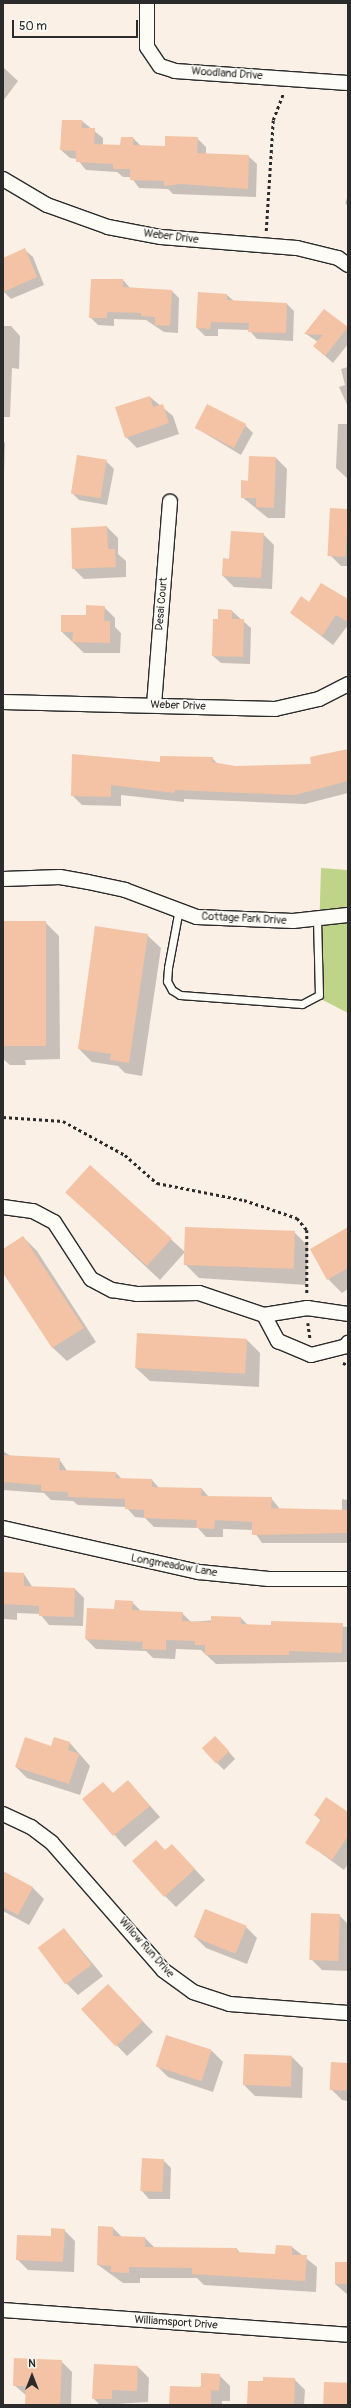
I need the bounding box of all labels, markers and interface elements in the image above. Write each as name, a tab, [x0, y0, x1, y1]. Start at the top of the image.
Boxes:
scale bar	[14, 12, 140, 38]
text: 50 m	[19, 19, 47, 34]
street label: Woodland Drive	[191, 65, 263, 83]
street label: Weber Drive	[143, 227, 199, 247]
street label: Desai Court	[153, 577, 171, 631]
street label: Weber Drive	[150, 698, 206, 714]
street label: Cottage Park Drive	[201, 910, 287, 928]
street label: Longmeadow Lane	[130, 1552, 218, 1580]
street label: Willow Run Drive	[116, 1915, 176, 1981]
street label: Williamsport Drive	[134, 2314, 218, 2332]
north arrow	[12, 2356, 52, 2396]
text: N	[28, 2357, 36, 2370]

